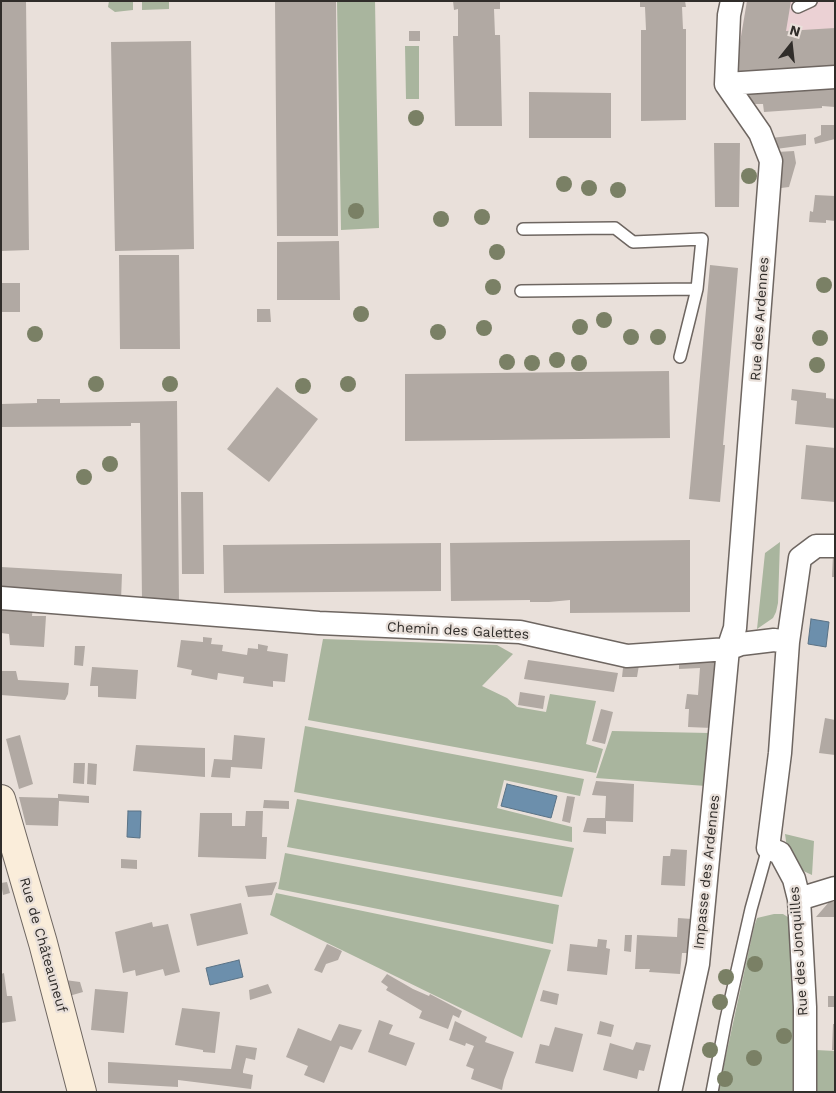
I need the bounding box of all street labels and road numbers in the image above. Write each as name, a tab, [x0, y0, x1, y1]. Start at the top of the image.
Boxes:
street label: Rue des Ardennes	[747, 257, 773, 381]
street label: Chemin des Galettes	[386, 619, 530, 643]
street label: Impasse des Ardennes	[691, 794, 723, 950]
street label: Rue de Châteauneuf	[16, 876, 70, 1014]
street label: Rue des Jonquilles	[786, 886, 812, 1016]

